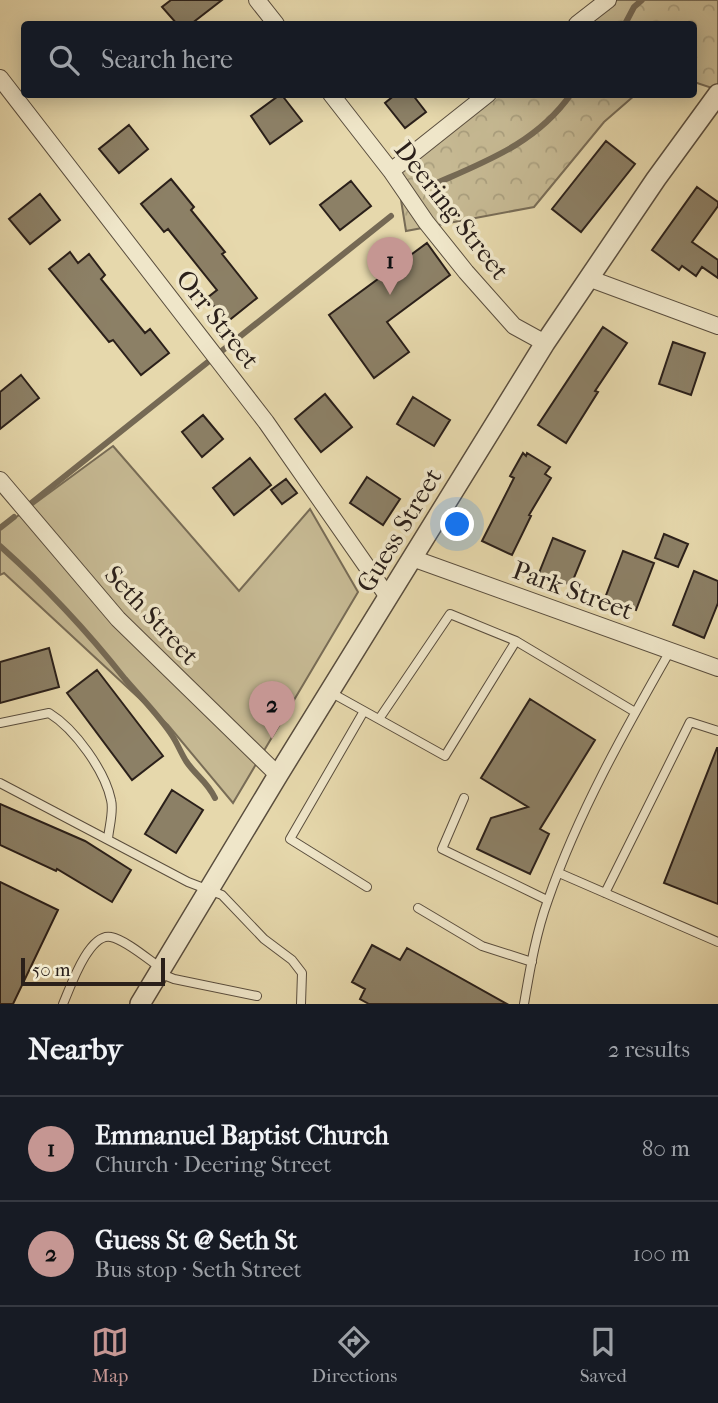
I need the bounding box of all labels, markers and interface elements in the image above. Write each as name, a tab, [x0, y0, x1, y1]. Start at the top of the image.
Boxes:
search box	[21, 21, 697, 98]
icon: search	[45, 41, 83, 79]
text: Search here	[101, 44, 233, 75]
street label: Deering Street	[388, 135, 516, 286]
pin: 1	[367, 237, 413, 295]
street label: Orr Street	[169, 264, 266, 375]
street label: Guess Street	[350, 462, 449, 598]
your location	[440, 507, 474, 541]
street label: Park Street	[508, 554, 638, 627]
street label: Seth Street	[98, 559, 206, 672]
pin: 2	[249, 681, 295, 739]
scale bar	[21, 955, 164, 987]
text: 50 m	[32, 959, 71, 981]
text: Nearby	[28, 1032, 123, 1067]
text: 2 results	[608, 1036, 690, 1063]
text: Emmanuel Baptist Church	[95, 1120, 389, 1151]
text: 1	[47, 1135, 55, 1162]
text: 80 m	[642, 1135, 690, 1162]
text: Church · Deering Street	[95, 1151, 331, 1178]
text: Guess St @ Seth St	[95, 1225, 297, 1256]
text: 2	[45, 1240, 57, 1267]
text: 100 m	[632, 1240, 690, 1267]
text: Bus stop · Seth Street	[95, 1256, 302, 1283]
tab: Map	[91, 1323, 129, 1387]
tab: Directions	[312, 1323, 397, 1387]
tab: Saved	[580, 1323, 627, 1387]

